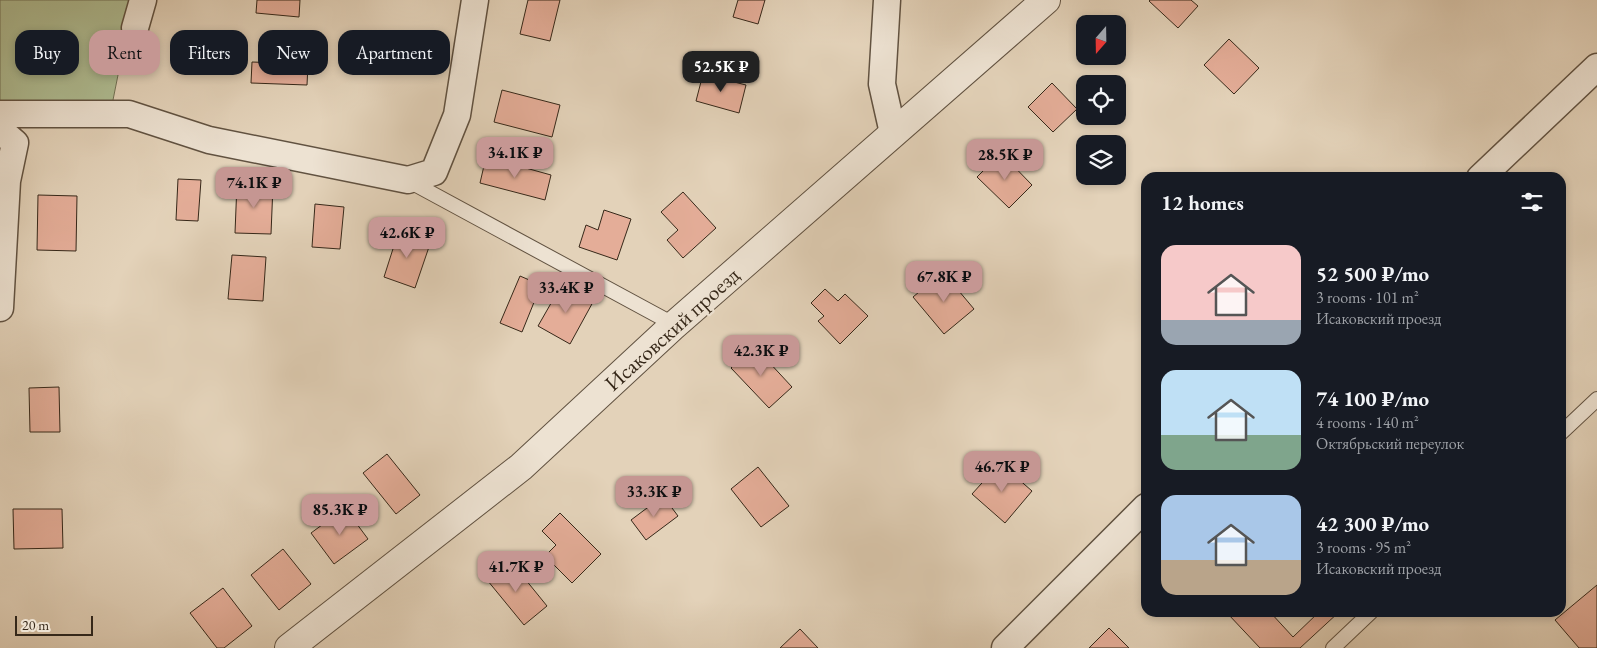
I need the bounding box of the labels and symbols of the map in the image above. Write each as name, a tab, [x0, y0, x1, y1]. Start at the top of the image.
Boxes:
north arrow	[1076, 15, 1126, 65]
pin: 52.5K ₽	[675, 51, 767, 93]
pin: 34.1K ₽	[469, 136, 561, 179]
pin: 28.5K ₽	[959, 138, 1051, 181]
pin: 74.1K ₽	[208, 166, 300, 209]
pin: 42.6K ₽	[361, 216, 453, 259]
pin: 67.8K ₽	[898, 260, 990, 303]
street label: Исаковский проезд	[598, 261, 746, 397]
pin: 33.4K ₽	[520, 272, 612, 314]
pin: 42.3K ₽	[715, 334, 807, 377]
pin: 46.7K ₽	[956, 450, 1048, 493]
pin: 33.3K ₽	[608, 476, 700, 518]
pin: 85.3K ₽	[294, 494, 386, 536]
pin: 41.7K ₽	[470, 550, 562, 593]
scale bar	[15, 613, 92, 636]

